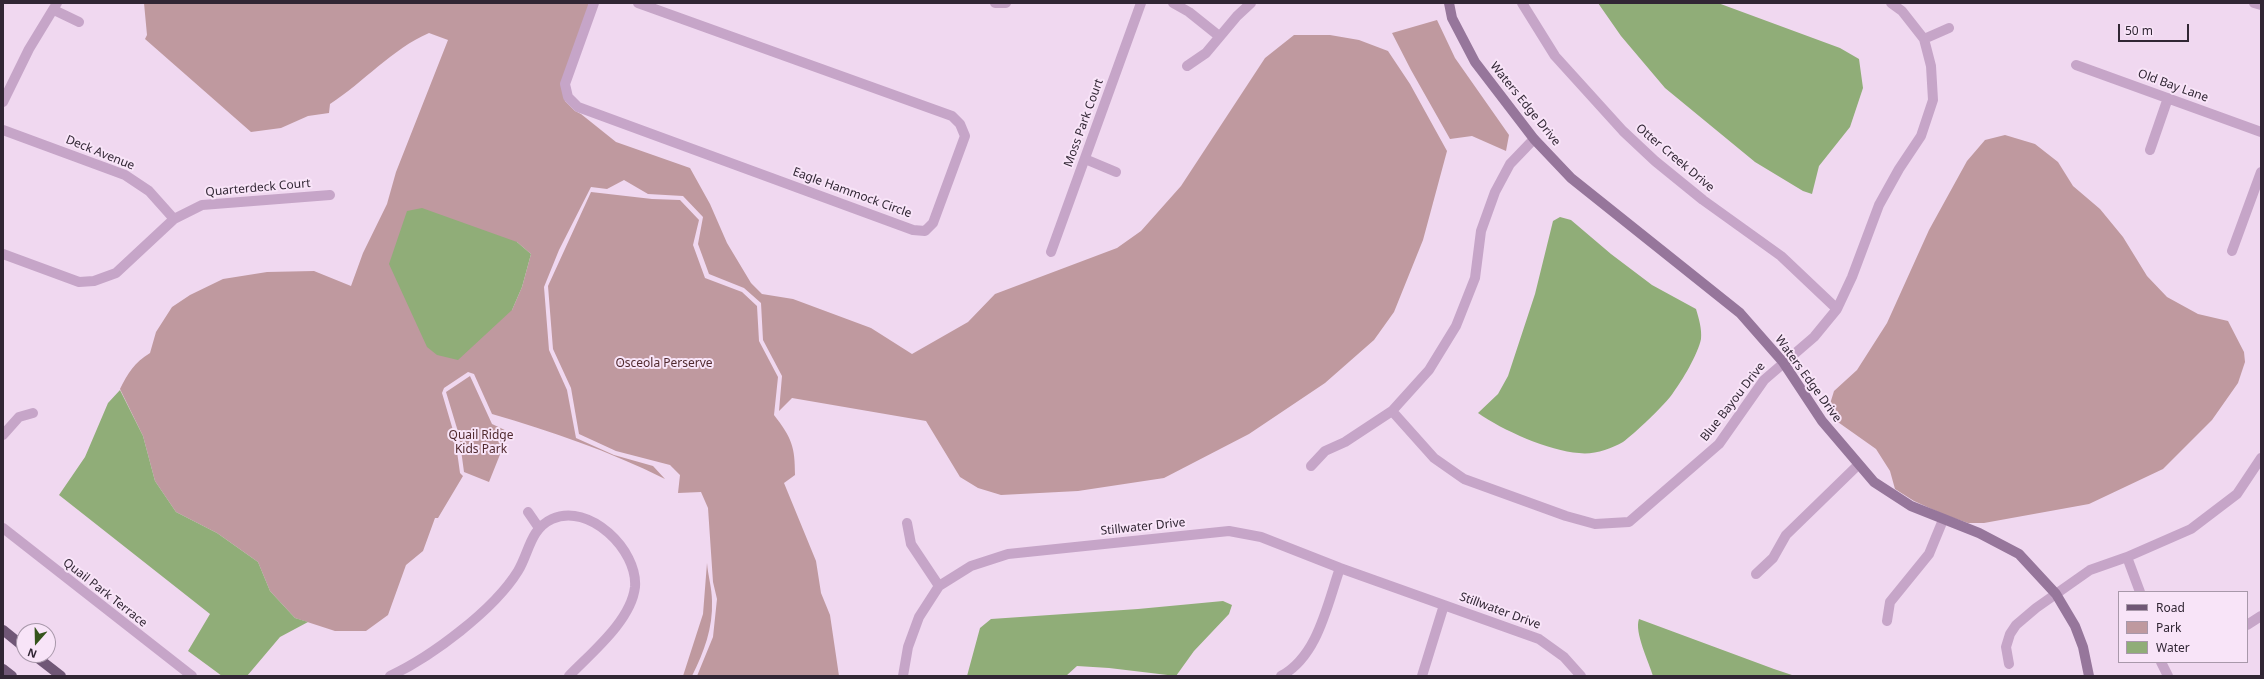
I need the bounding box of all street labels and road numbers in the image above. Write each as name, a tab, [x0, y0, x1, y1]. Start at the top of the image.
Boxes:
street label: Waters Edge Drive	[1487, 59, 1563, 149]
street label: Old Bay Lane	[2136, 67, 2210, 105]
street label: Moss Park Court	[1061, 77, 1107, 169]
street label: Otter Creek Drive	[1633, 121, 1717, 195]
street label: Deck Avenue	[63, 133, 137, 173]
street label: Eagle Hammock Circle	[791, 165, 913, 221]
street label: Quarterdeck Court	[205, 176, 311, 200]
street label: Waters Edge Drive	[1772, 333, 1844, 425]
street label: Blue Bayou Drive	[1698, 360, 1768, 444]
street label: Stillwater Drive	[1100, 515, 1186, 539]
street label: Quail Park Terrace	[60, 556, 150, 630]
street label: Stillwater Drive	[1457, 590, 1543, 632]

